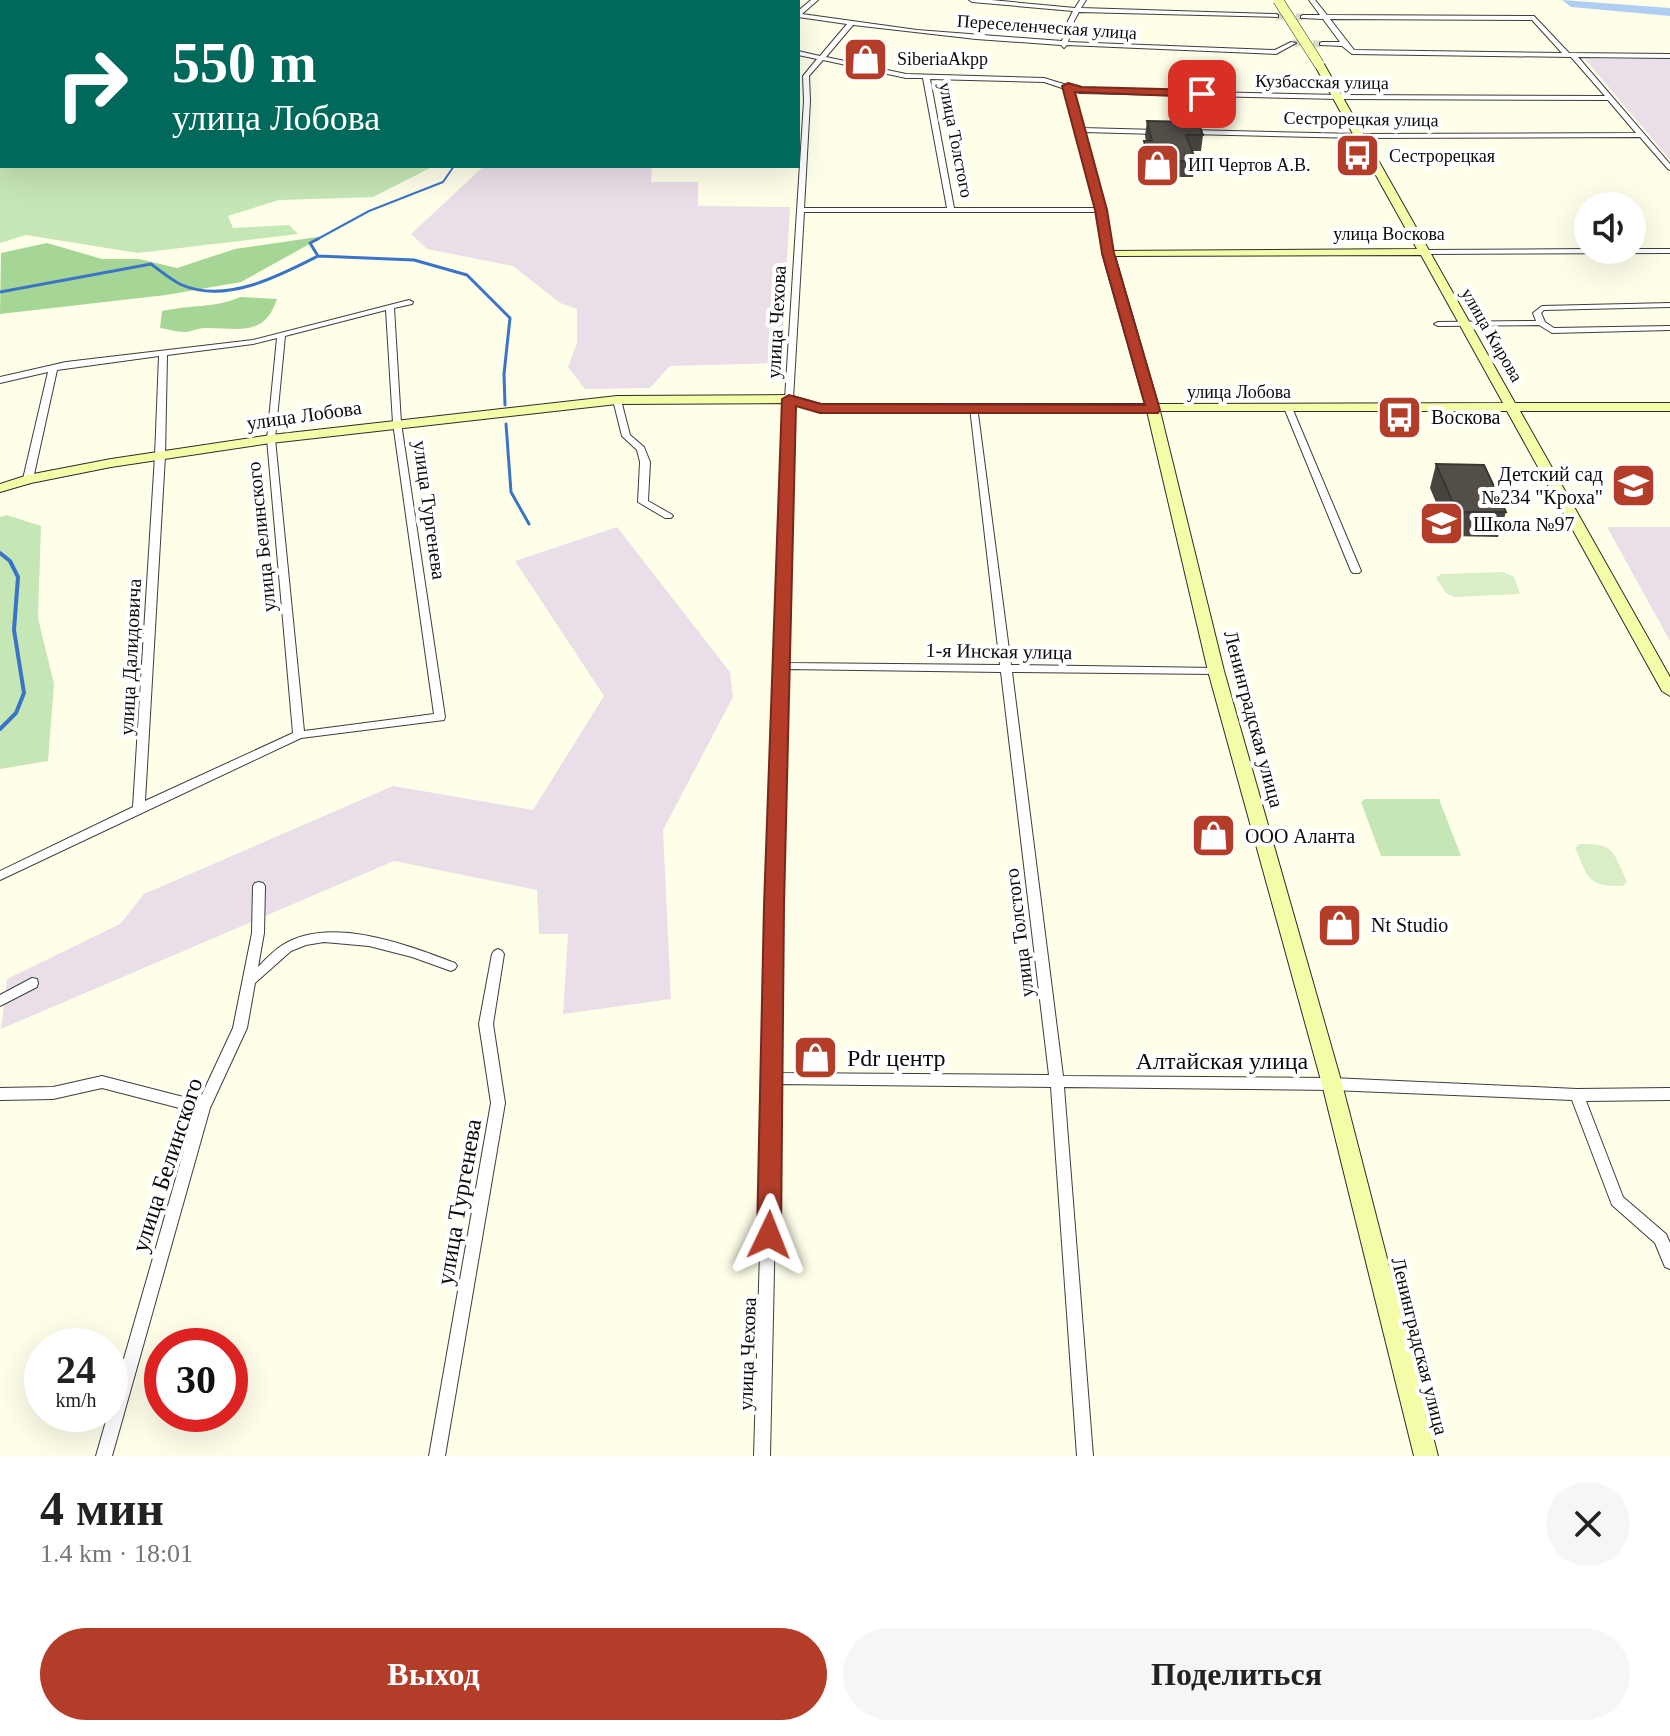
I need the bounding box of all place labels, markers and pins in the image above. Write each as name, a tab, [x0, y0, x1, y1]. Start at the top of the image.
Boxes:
shop icon: SiberiaAkpp	[842, 35, 890, 83]
place label: SiberiaAkpp	[897, 49, 988, 69]
pin	[1168, 60, 1236, 128]
bus stop icon: Сестрорецкая	[1334, 132, 1382, 180]
shop icon: ИП Чертов А.В.	[1133, 141, 1181, 189]
place label: Сестрорецкая	[1389, 146, 1495, 166]
place label: ИП Чертов А.В.	[1188, 155, 1311, 175]
bus stop icon: Воскова	[1376, 393, 1424, 441]
place label: Воскова	[1431, 406, 1501, 428]
school or university icon: Детский сад №234 "Кроха"	[1610, 461, 1658, 509]
place label: Детский сад №234 "Кроха"	[1481, 463, 1603, 509]
school or university icon: Школа №97	[1418, 500, 1466, 548]
place label: Школа №97	[1473, 513, 1575, 535]
shop icon: ООО Аланта	[1190, 812, 1238, 860]
place label: ООО Аланта	[1245, 825, 1355, 847]
shop icon: Nt Studio	[1316, 901, 1364, 949]
place label: Nt Studio	[1371, 914, 1448, 936]
shop icon: Pdr центр	[792, 1034, 840, 1082]
place label: Pdr центр	[847, 1045, 945, 1071]

